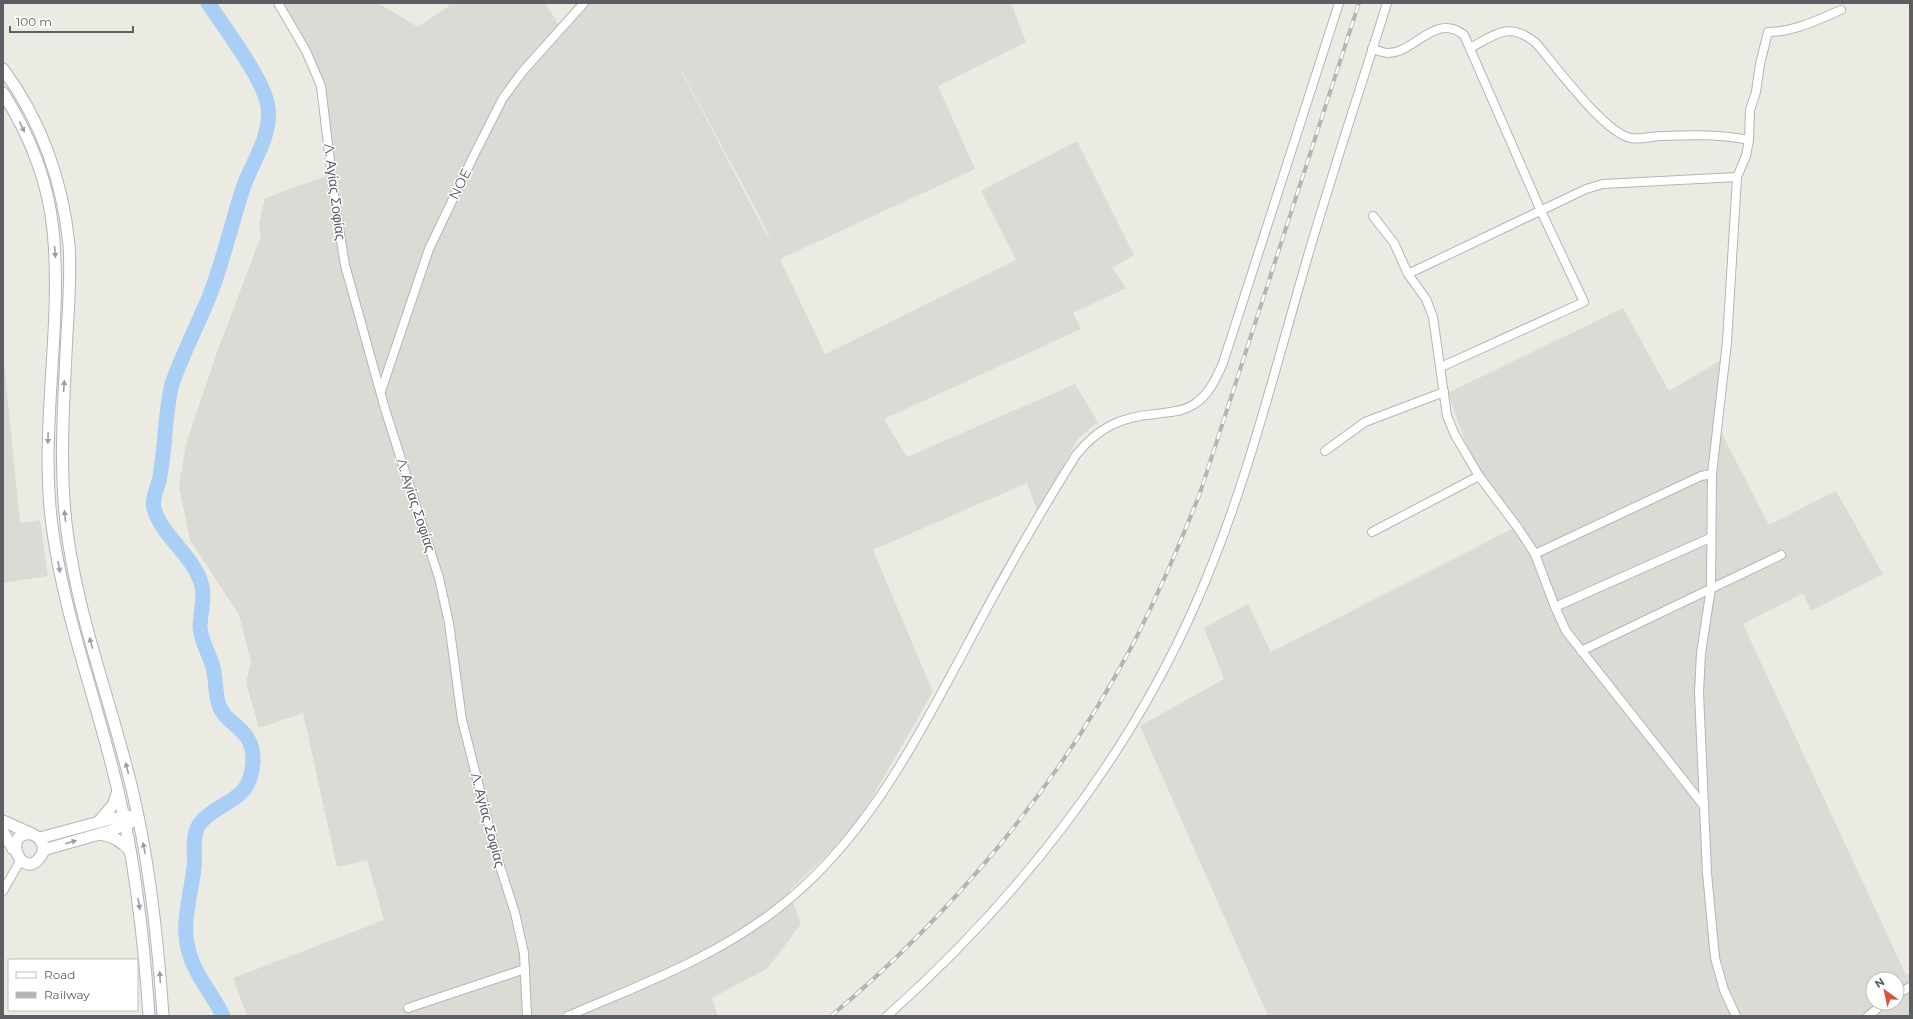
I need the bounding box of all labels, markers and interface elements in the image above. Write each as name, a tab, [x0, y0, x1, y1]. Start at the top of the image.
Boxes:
scale bar	[10, 8, 133, 34]
text: 100 m	[16, 14, 52, 29]
one-way arrow	[19, 121, 25, 133]
street label: Λ. Αγίας Σοφίας	[320, 142, 350, 242]
street label: NOE	[445, 165, 475, 203]
one-way arrow	[51, 246, 58, 258]
one-way arrow	[61, 380, 68, 392]
one-way arrow	[45, 432, 51, 445]
street label: Λ. Αγίας Σοφίας	[392, 456, 440, 554]
one-way arrow	[62, 510, 69, 522]
one-way arrow	[56, 561, 62, 573]
one-way arrow	[88, 637, 94, 649]
one-way arrow	[124, 762, 130, 774]
street label: Λ. Αγίας Σοφίας	[467, 771, 509, 870]
one-way arrow	[66, 839, 78, 845]
one-way arrow	[141, 842, 147, 854]
one-way arrow	[136, 898, 142, 910]
legend	[8, 959, 138, 1011]
text: Road	[44, 967, 75, 982]
one-way arrow	[157, 971, 164, 983]
north arrow	[1865, 971, 1905, 1011]
text: N	[1872, 974, 1887, 991]
text: Railway	[44, 987, 90, 1002]

